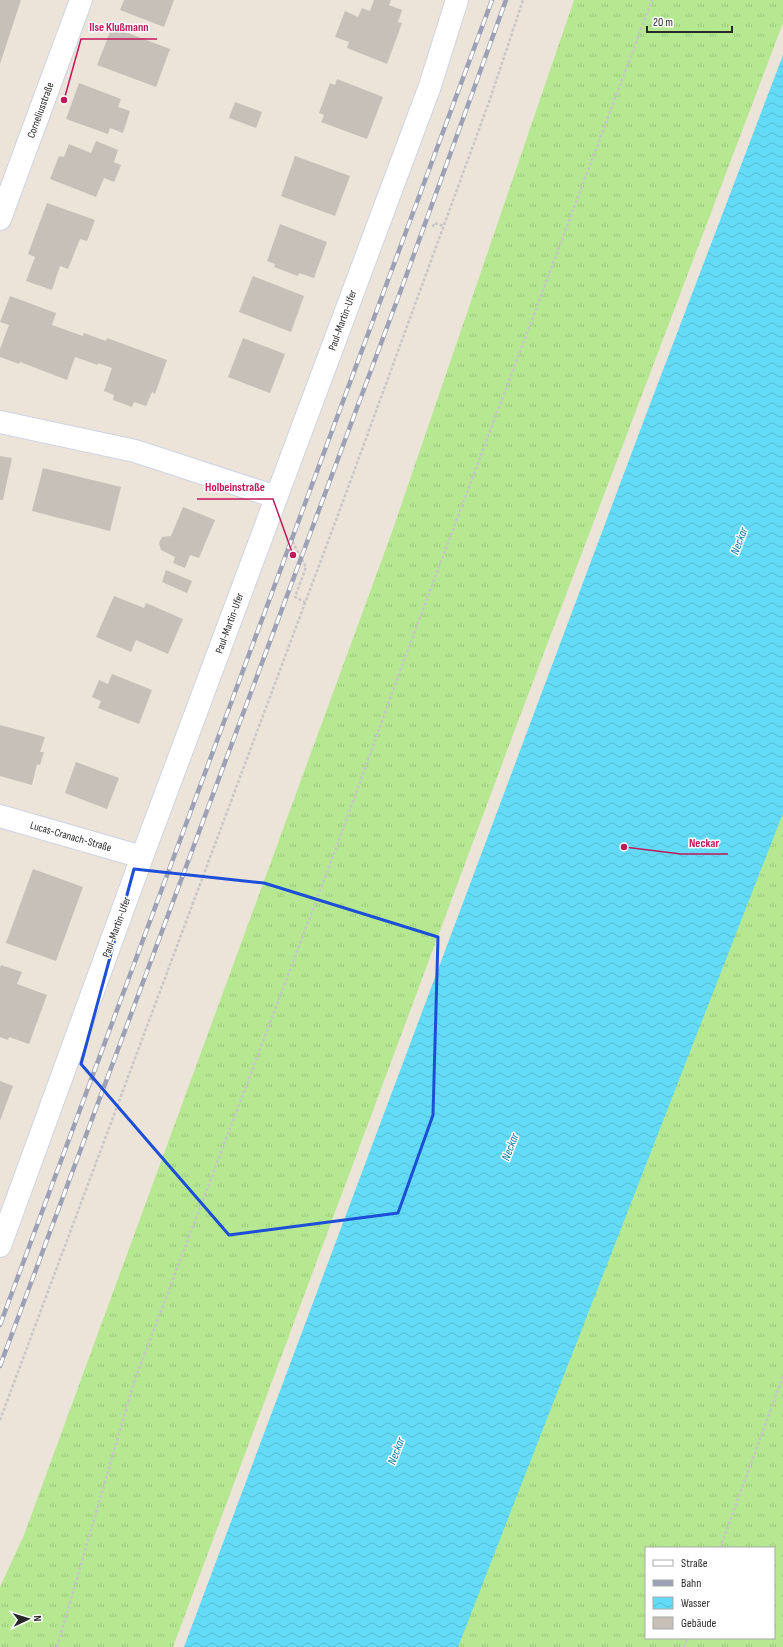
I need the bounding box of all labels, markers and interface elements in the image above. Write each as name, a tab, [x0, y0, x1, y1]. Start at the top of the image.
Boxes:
scale bar	[647, 8, 732, 34]
callout: Ilse Klußmann	[81, 15, 157, 39]
text: 20 m	[653, 15, 673, 30]
text: Ilse Klußmann	[89, 20, 149, 35]
street label: Corneliusstraße	[24, 81, 57, 140]
street label: Paul-Martin-Ufer	[325, 288, 359, 352]
callout: Holbeinstraße	[197, 475, 273, 499]
text: Holbeinstraße	[205, 480, 265, 495]
water label: Neckar	[727, 525, 752, 557]
street label: Paul-Martin-Ufer	[212, 591, 246, 655]
street label: Lucas-Cranach-Straße	[29, 819, 113, 854]
callout: Neckar	[681, 830, 728, 854]
text: Neckar	[689, 836, 719, 851]
street label: Paul-Martin-Ufer	[99, 895, 133, 959]
water label: Neckar	[498, 1131, 523, 1163]
water label: Neckar	[384, 1435, 409, 1467]
legend	[645, 1547, 775, 1639]
text: Straße	[681, 1556, 708, 1571]
text: Bahn	[681, 1576, 701, 1591]
text: Wasser	[681, 1596, 710, 1611]
north arrow	[8, 1599, 48, 1639]
text: N	[31, 1615, 44, 1622]
text: Gebäude	[681, 1616, 716, 1631]

